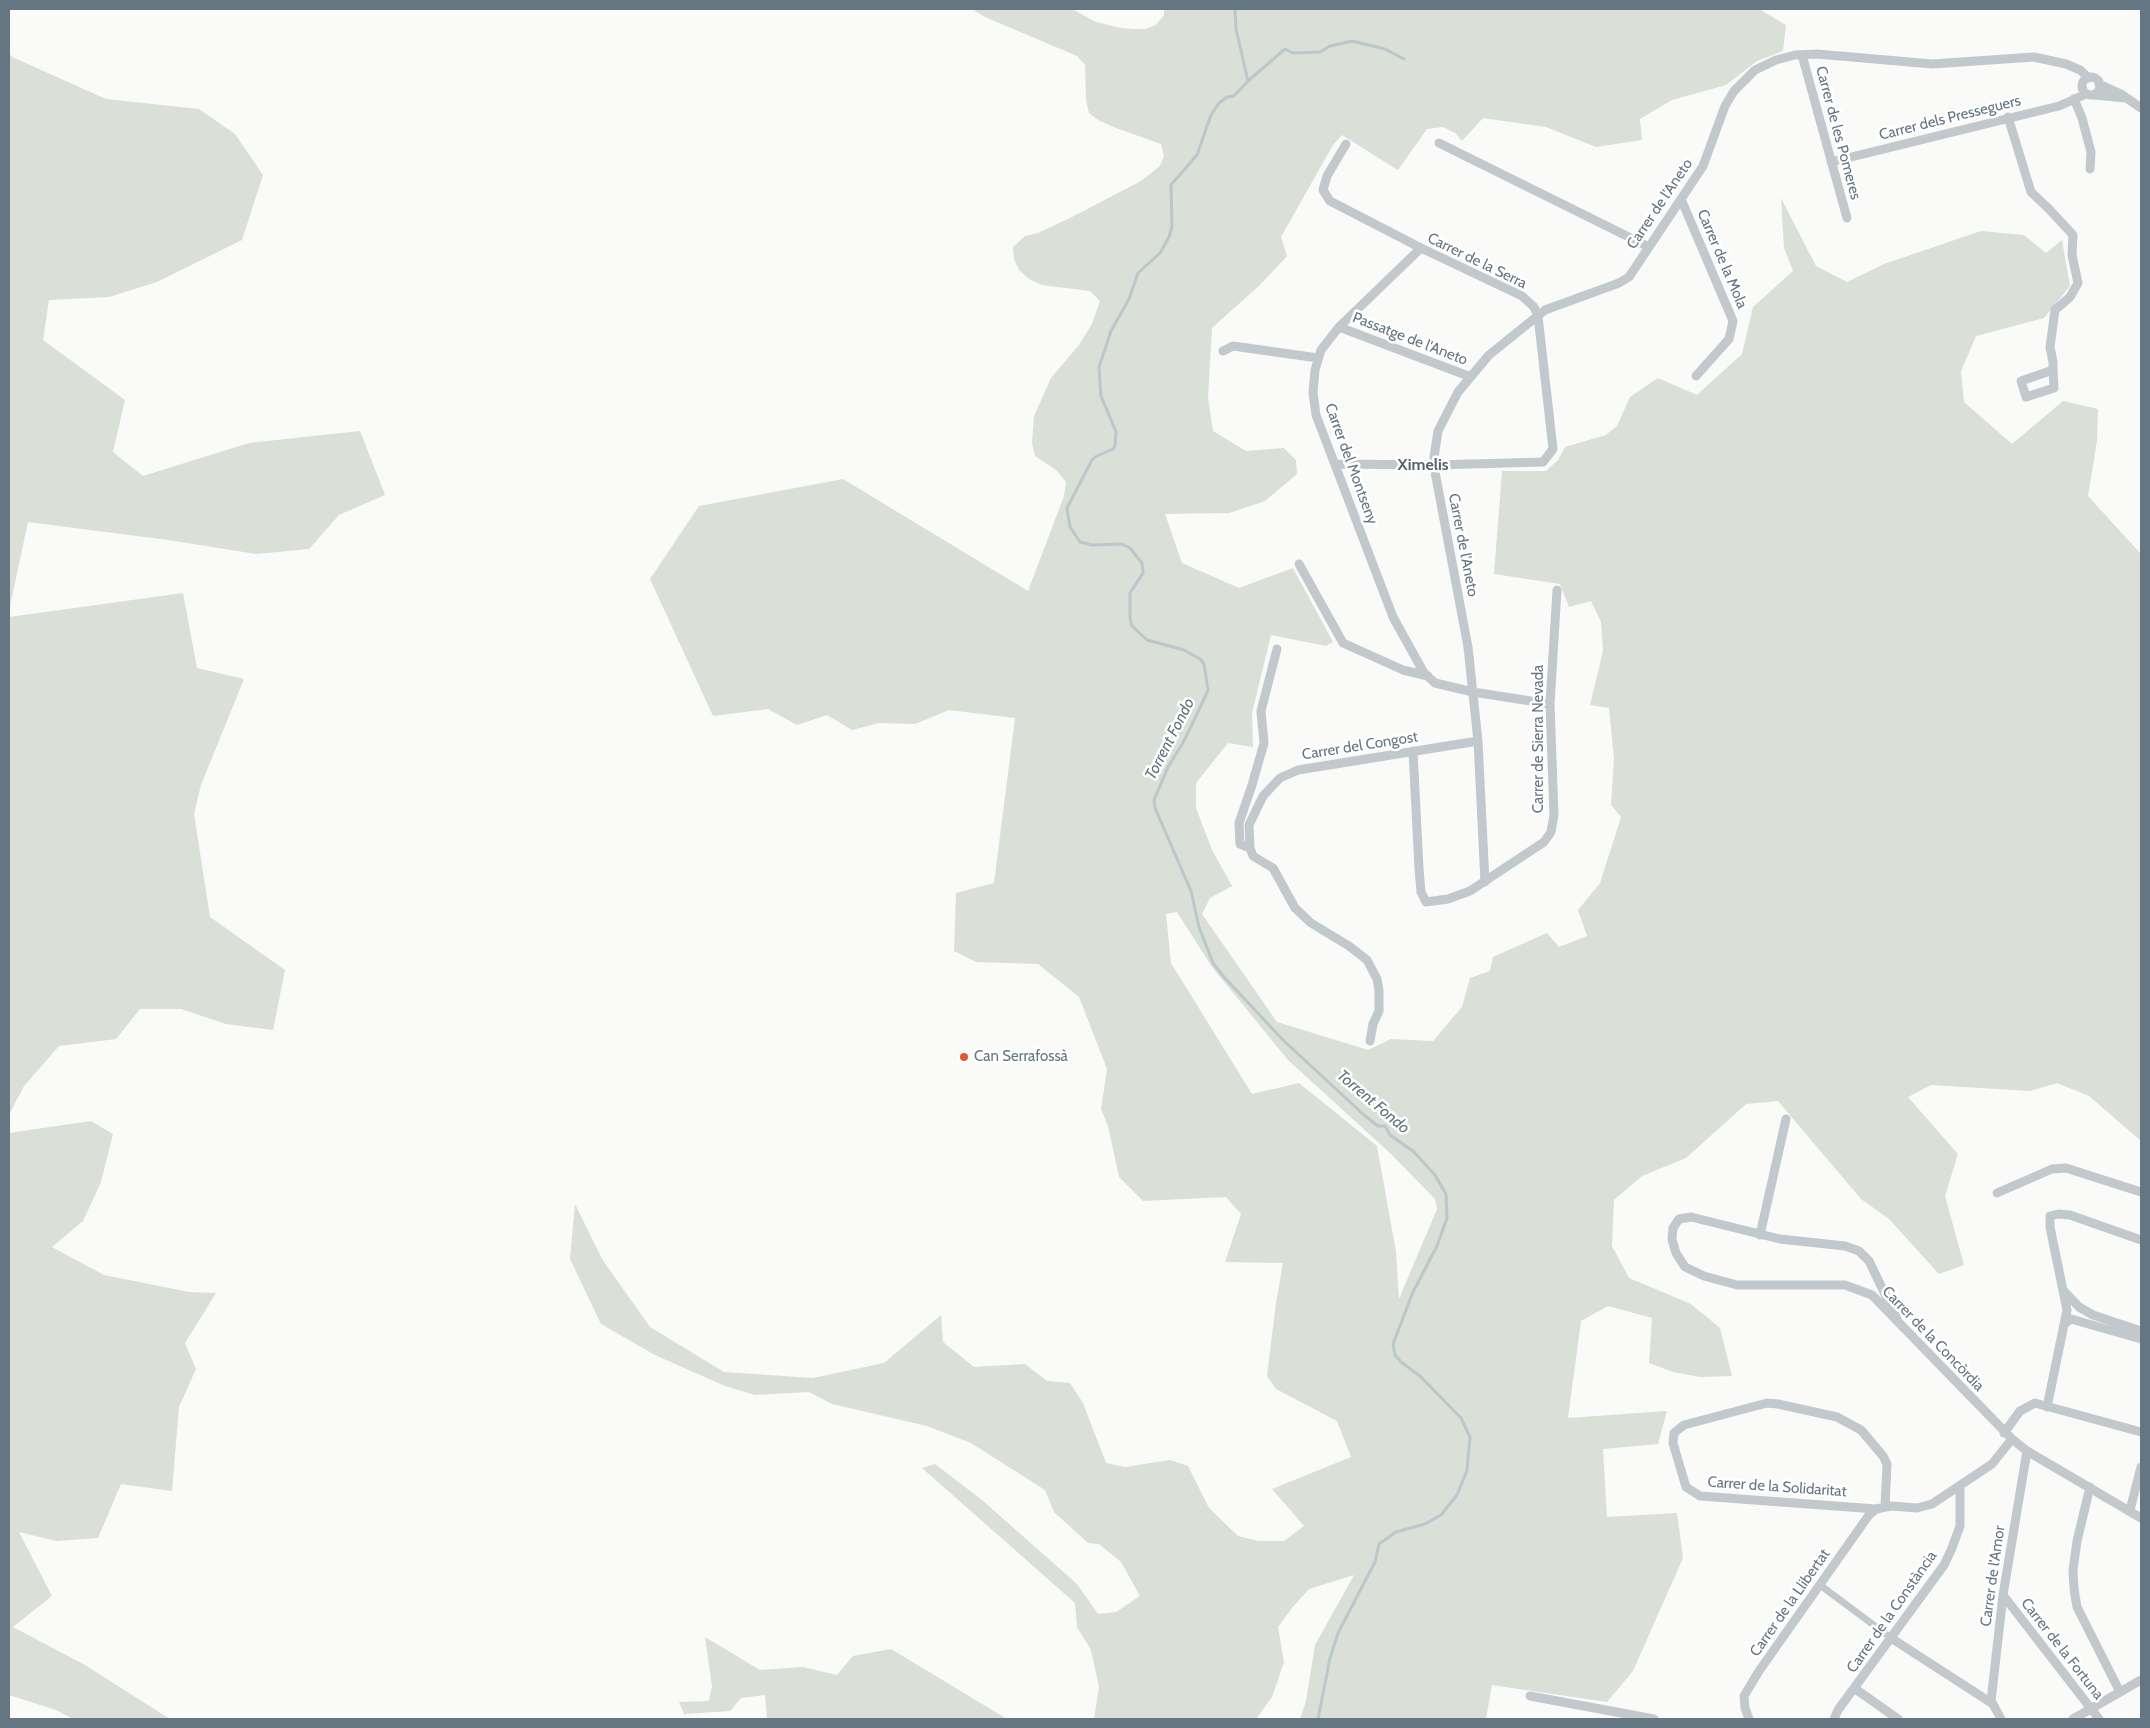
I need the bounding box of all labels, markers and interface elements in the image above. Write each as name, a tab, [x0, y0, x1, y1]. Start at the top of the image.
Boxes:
street label: Carrer de les Pomeres	[1812, 64, 1864, 202]
street label: Carrer dels Presseguers	[1877, 92, 2023, 144]
street label: Carrer de l'Aneto	[1623, 156, 1697, 252]
street label: Carrer de la Mola	[1693, 207, 1751, 311]
street label: Carrer de la Serra	[1425, 229, 1529, 293]
street label: Passatge de l'Aneto	[1350, 309, 1470, 369]
street label: Carrer del Montseny	[1321, 401, 1381, 527]
district label: Ximelis	[1397, 455, 1449, 475]
street label: Carrer de l'Aneto	[1444, 492, 1482, 598]
street label: Carrer de Sierra Nevada	[1530, 665, 1548, 813]
water label: Torrent Fondo	[1141, 695, 1199, 783]
street label: Carrer del Congost	[1301, 728, 1419, 764]
place label: Can Serrafossà	[974, 1048, 1068, 1066]
marker: Can Serrafossà	[958, 1051, 970, 1063]
water label: Torrent Fondo	[1333, 1066, 1413, 1138]
street label: Carrer de la Concòrdia	[1878, 1283, 1988, 1395]
street label: Carrer de la Solidaritat	[1707, 1473, 1847, 1501]
street label: Carrer de l'Amor	[1977, 1524, 2009, 1628]
street label: Carrer de la Llibertat	[1746, 1546, 1834, 1660]
street label: Carrer de la Constància	[1843, 1548, 1941, 1676]
street label: Carrer de la Fortuna	[2017, 1595, 2107, 1703]

